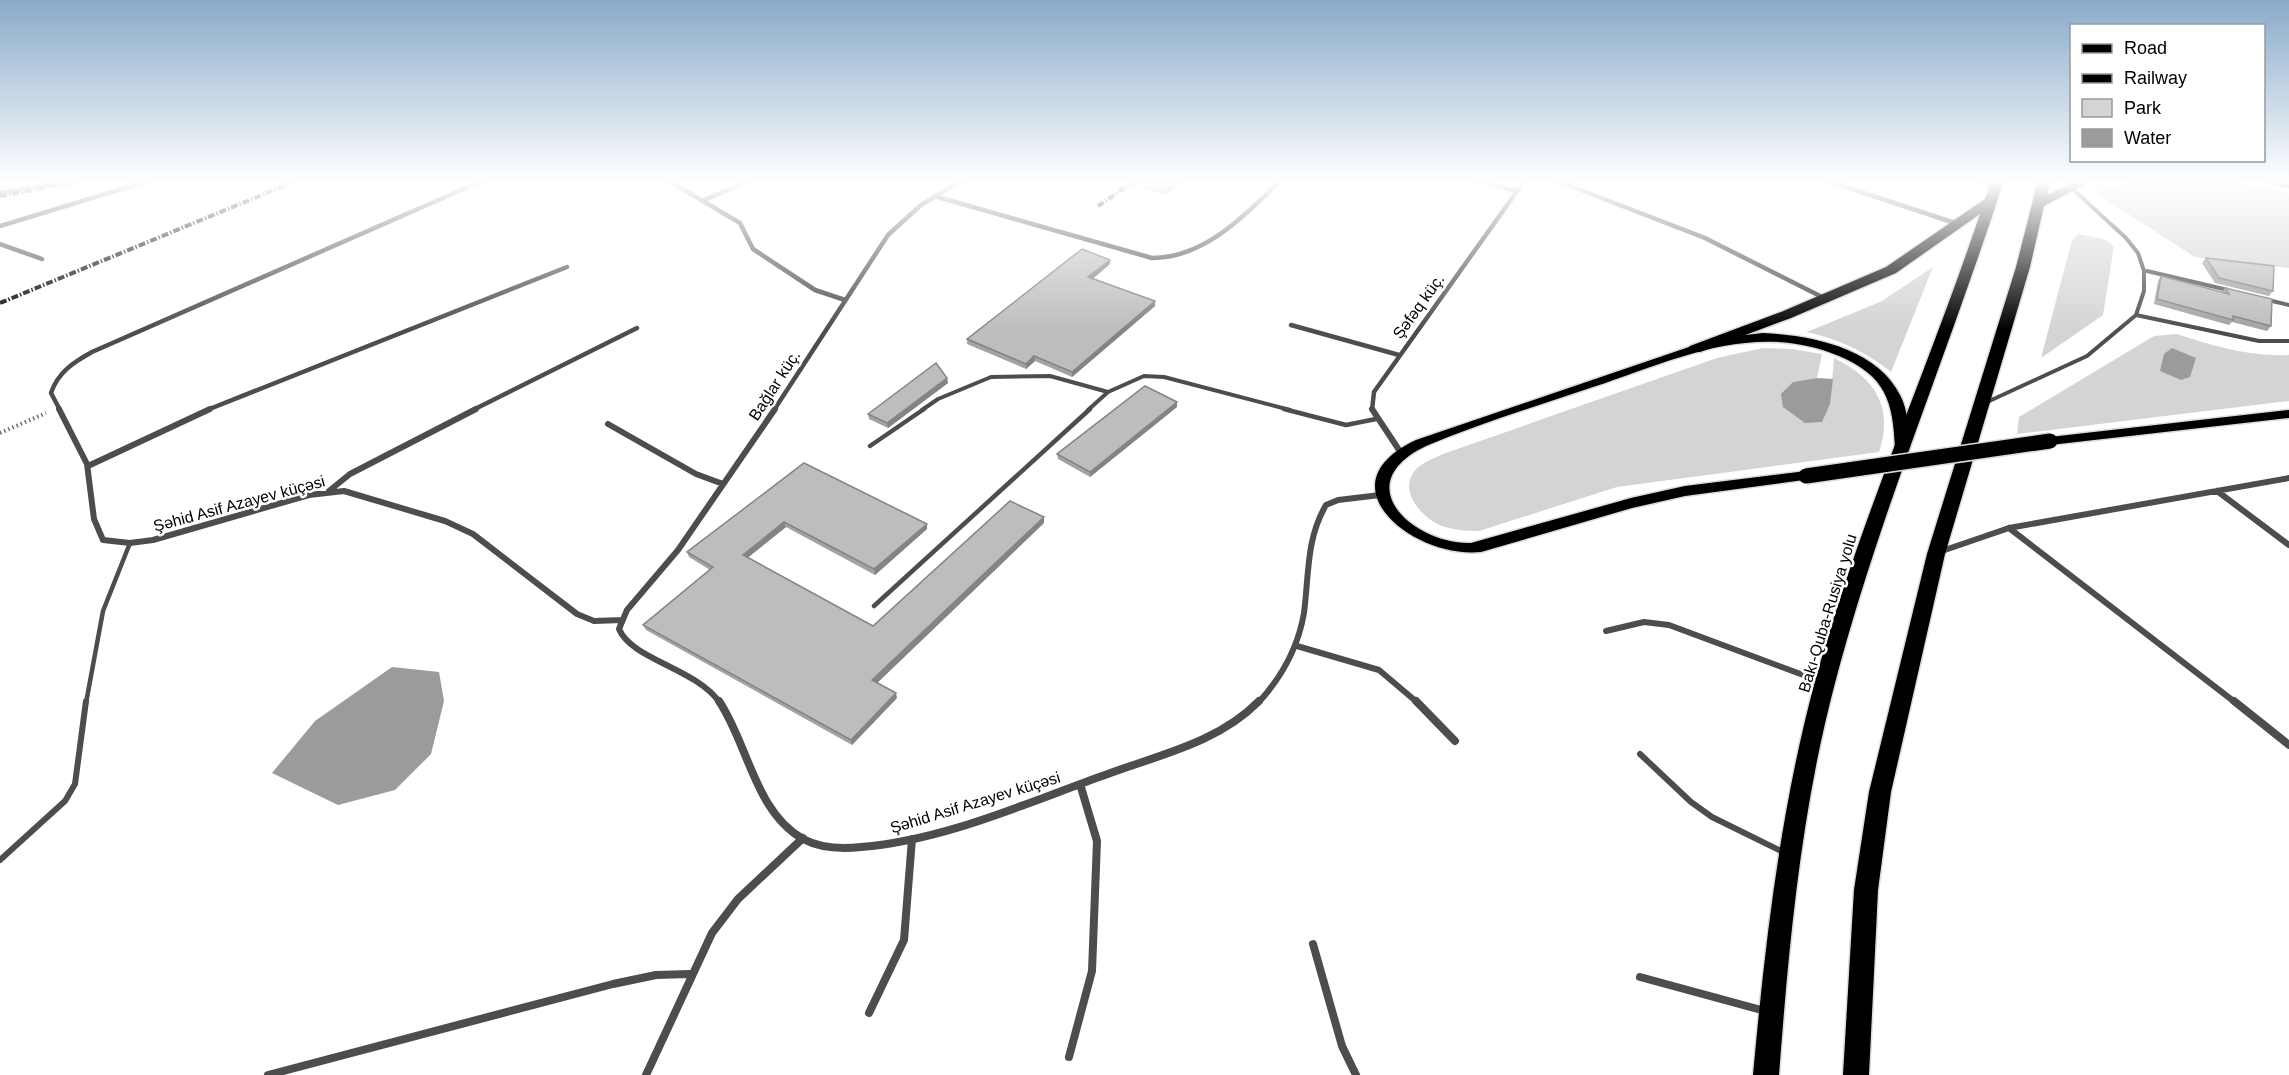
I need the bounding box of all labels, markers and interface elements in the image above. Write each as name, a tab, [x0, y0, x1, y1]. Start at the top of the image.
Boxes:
legend	[2070, 24, 2265, 162]
text: Road	[2124, 38, 2167, 58]
text: Railway	[2124, 68, 2187, 88]
text: Park	[2124, 98, 2162, 118]
text: Water	[2124, 128, 2171, 148]
street label: Şəfəq küç.	[1389, 271, 1448, 342]
street label: Bağlar küç.	[745, 347, 803, 423]
street label: Şəhid Asif Azayev küçəsi	[151, 472, 327, 535]
street label: Bakı-Quba-Rusiya yolu	[1795, 532, 1860, 694]
street label: Şəhid Asif Azayev küçəsi	[888, 768, 1062, 836]

